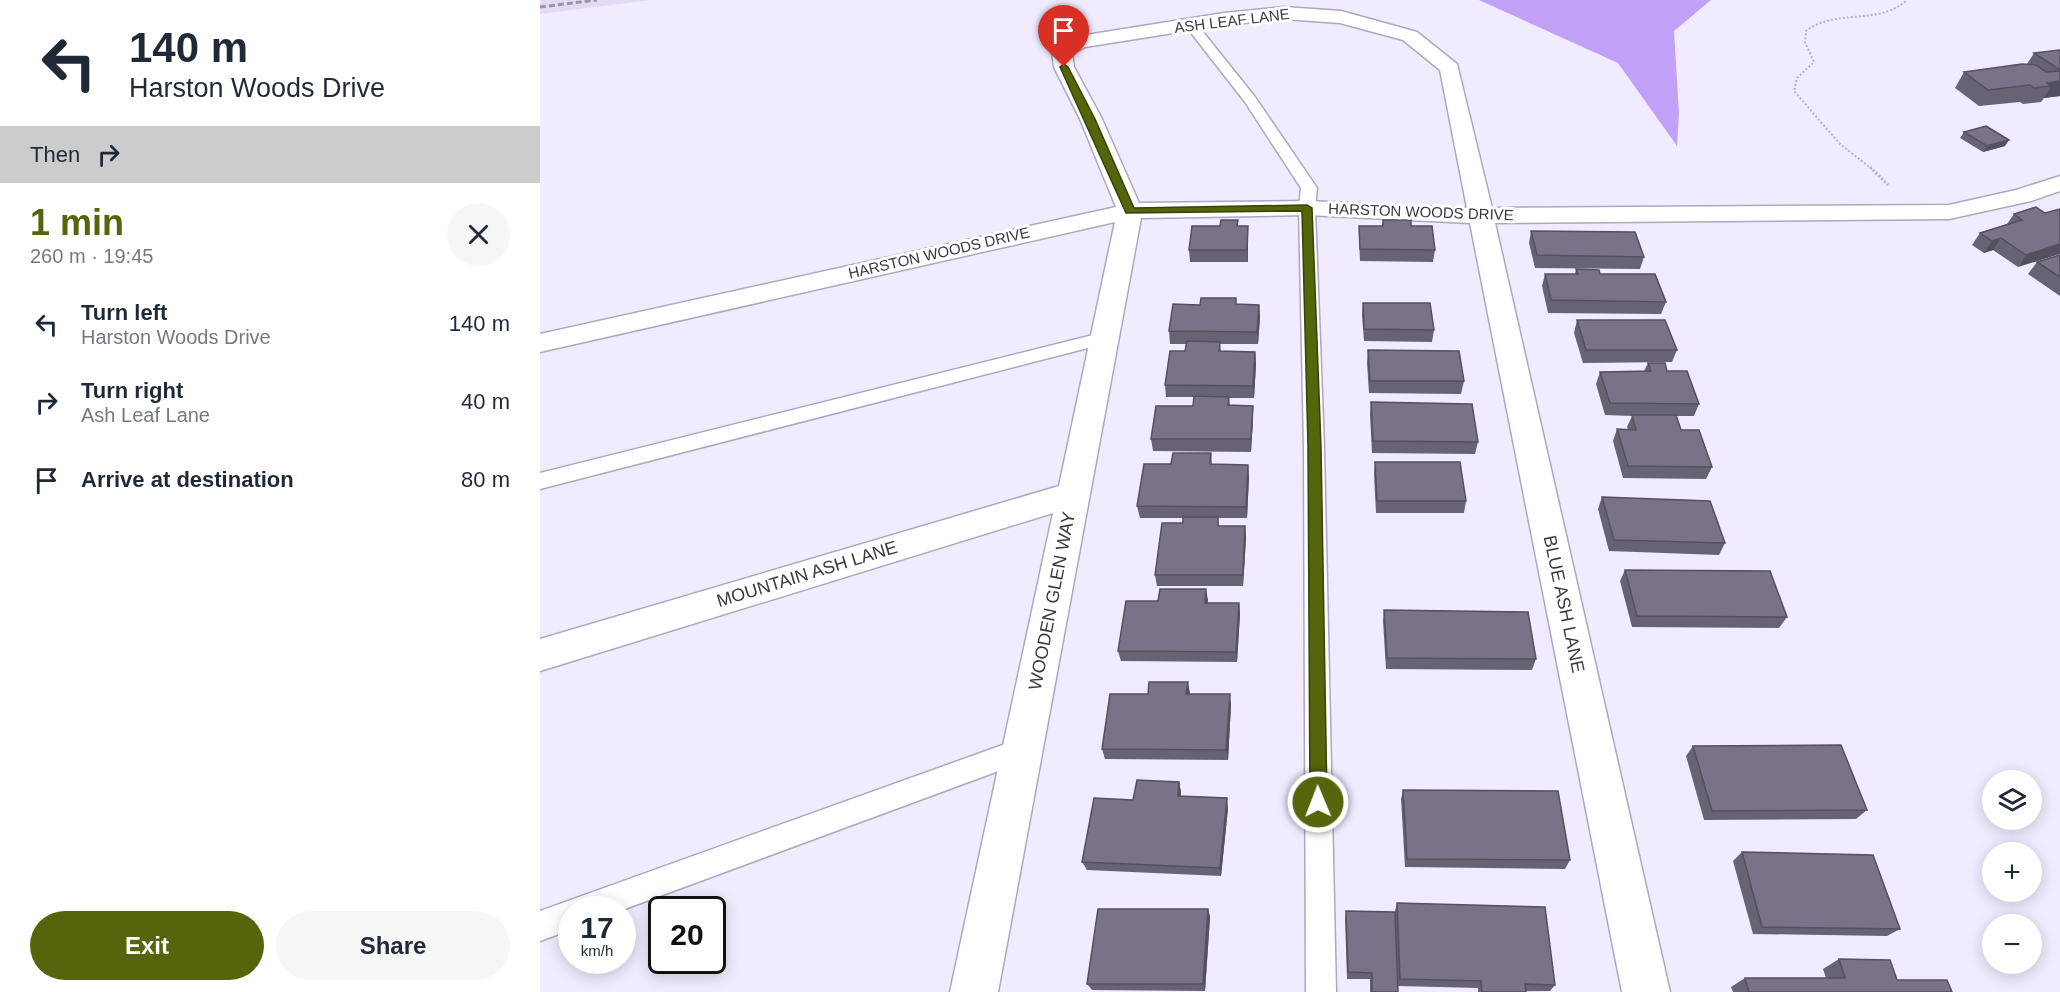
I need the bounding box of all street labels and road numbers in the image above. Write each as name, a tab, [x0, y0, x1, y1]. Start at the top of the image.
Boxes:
street label: ASH LEAF LANE	[1173, 5, 1290, 36]
street label: HARSTON WOODS DRIVE	[1328, 200, 1514, 223]
street label: HARSTON WOODS DRIVE	[847, 223, 1031, 282]
street label: WOODEN GLEN WAY	[1025, 510, 1079, 692]
street label: BLUE ASH LANE	[1540, 533, 1588, 675]
street label: MOUNTAIN ASH LANE	[714, 537, 900, 611]

